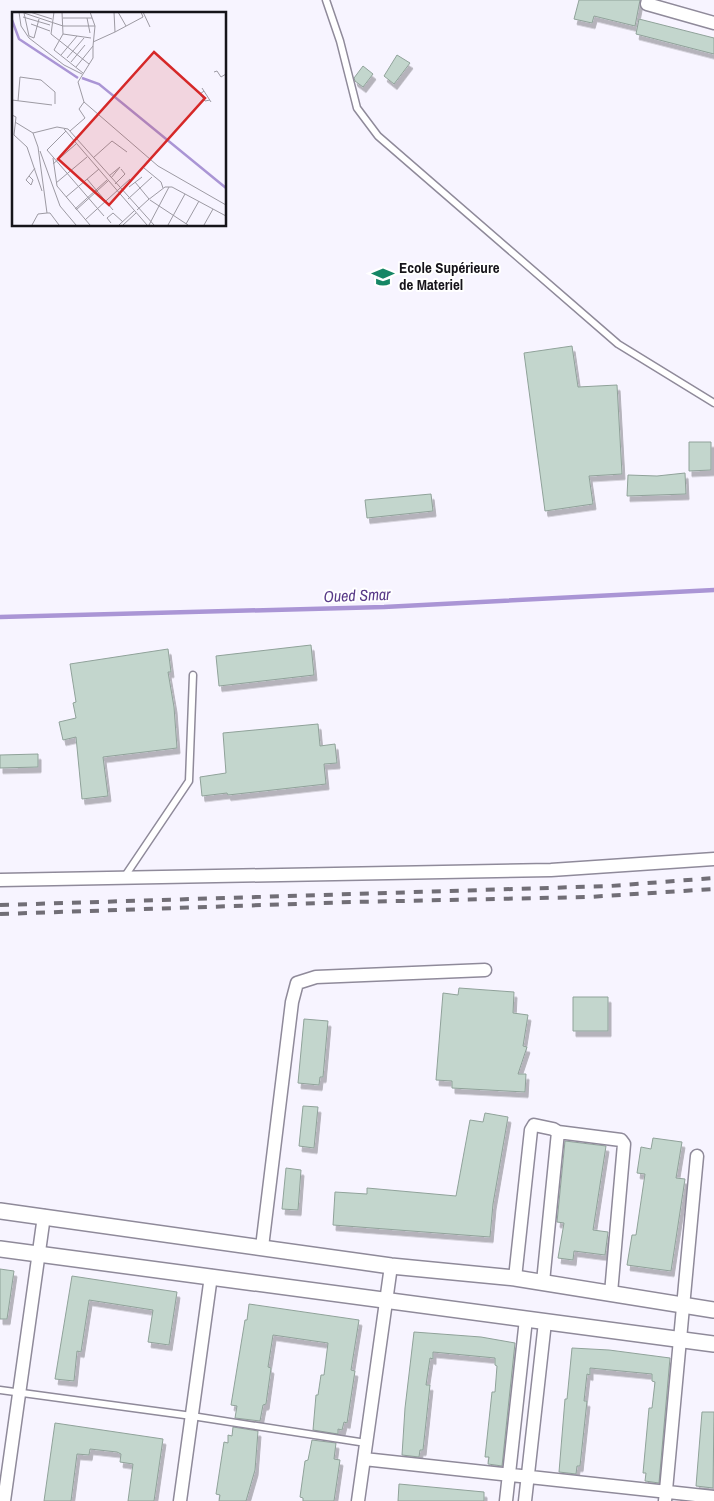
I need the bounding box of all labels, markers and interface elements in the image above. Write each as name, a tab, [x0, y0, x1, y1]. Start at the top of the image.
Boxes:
inset map	[12, 12, 226, 226]
place label: Ecole Supérieure de Materiel	[399, 257, 500, 295]
school or university icon: Ecole Supérieure de Materiel	[370, 264, 396, 290]
water label: Oued Smar	[323, 583, 392, 607]

